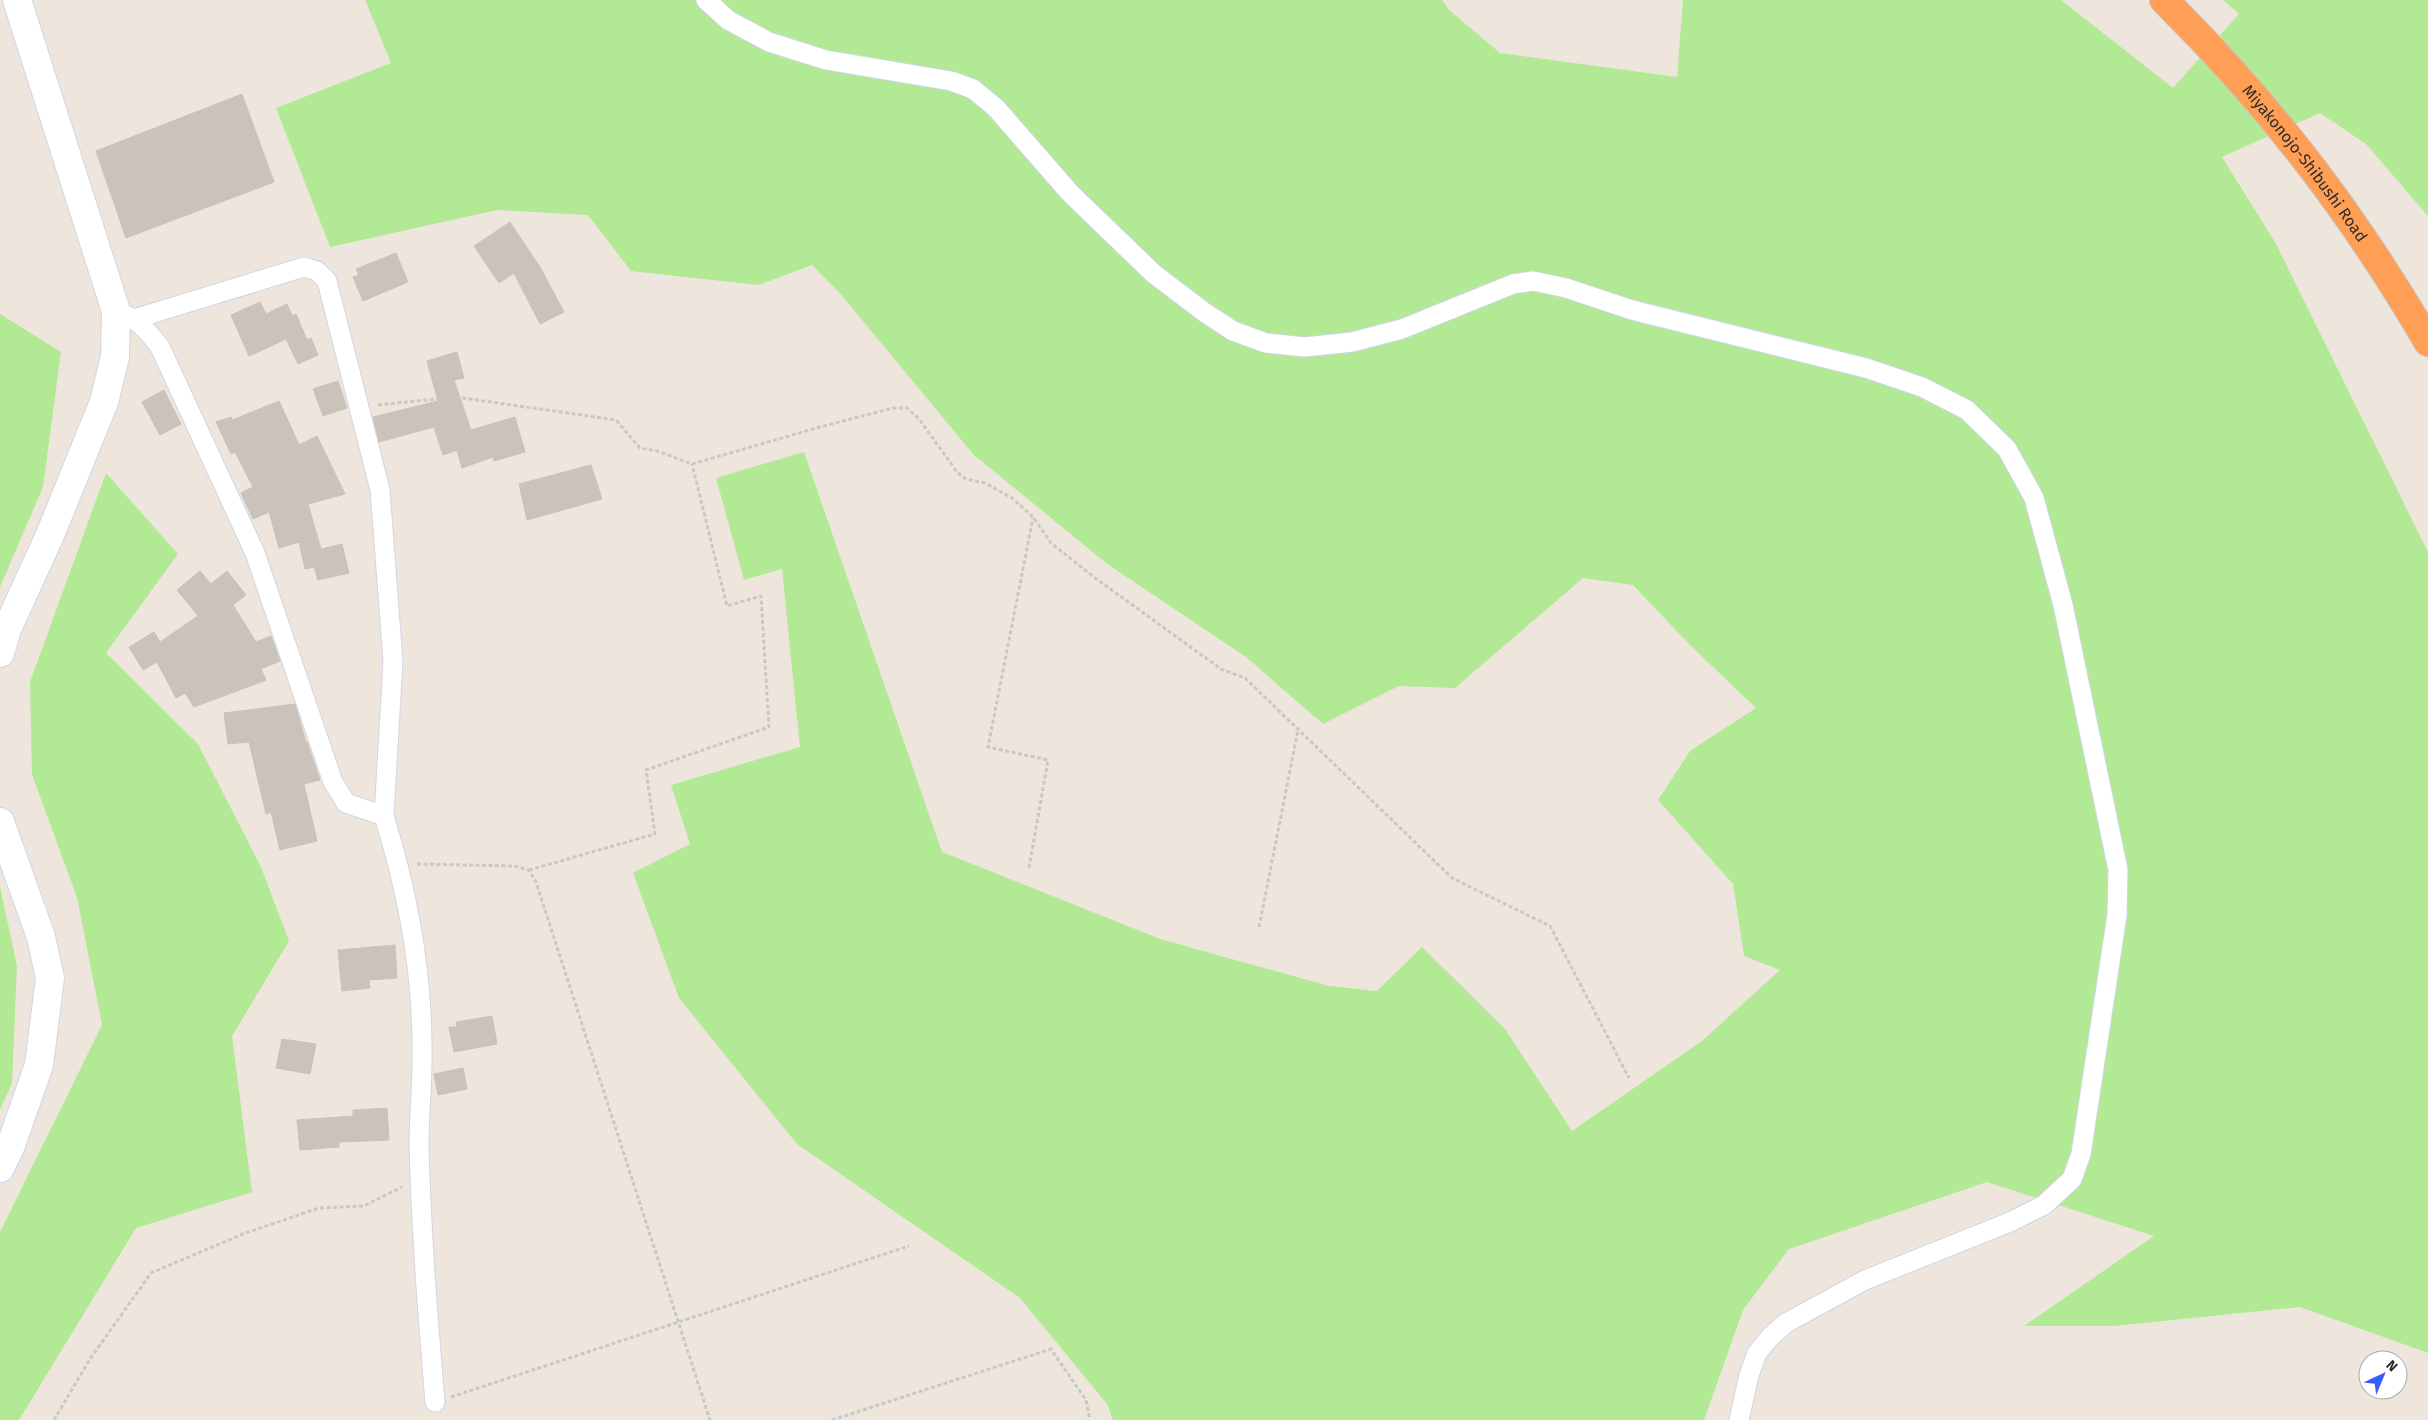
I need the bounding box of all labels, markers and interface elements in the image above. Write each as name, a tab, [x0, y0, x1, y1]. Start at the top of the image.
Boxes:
street label: Miyakonojo-Shibushi Road	[2239, 81, 2372, 245]
north arrow	[2358, 1350, 2408, 1400]
text: N	[2382, 1357, 2401, 1375]

